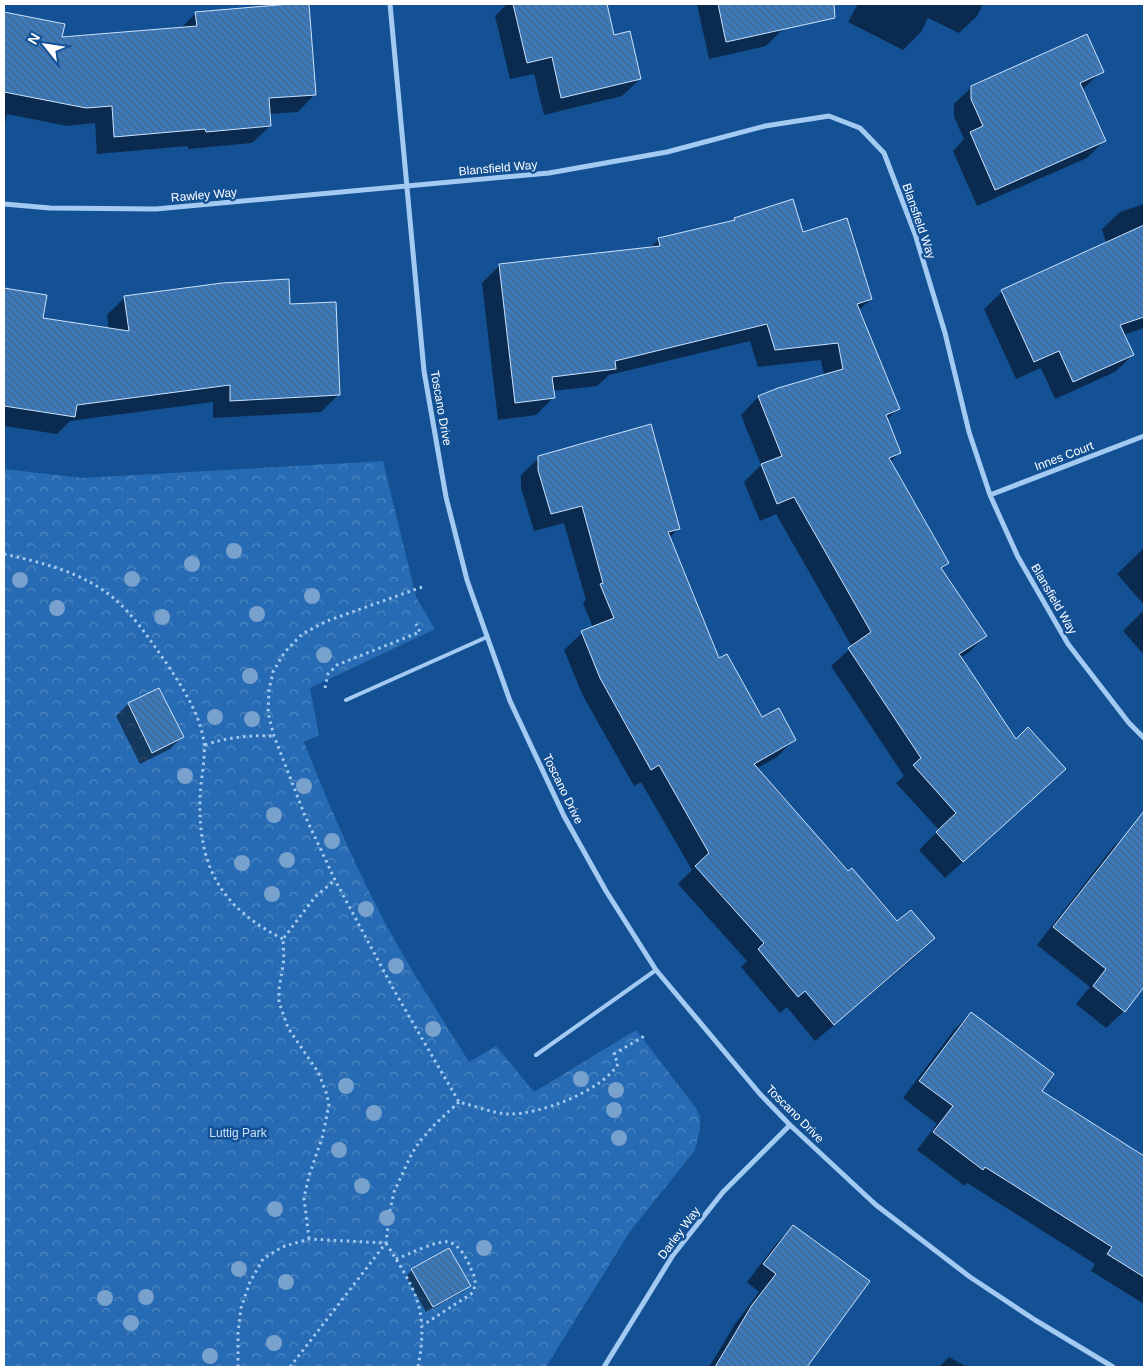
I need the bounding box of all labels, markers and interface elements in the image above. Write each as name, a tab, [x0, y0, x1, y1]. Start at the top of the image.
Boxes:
north arrow	[20, 20, 70, 70]
text: N	[24, 30, 43, 47]
street label: Blansfield Way	[458, 158, 538, 178]
street label: Blansfield Way	[900, 181, 938, 261]
street label: Rawley Way	[170, 185, 238, 205]
street label: Toscano Drive	[428, 369, 455, 447]
street label: Innes Court	[1033, 438, 1096, 474]
street label: Blansfield Way	[1028, 561, 1080, 637]
street label: Toscano Drive	[540, 752, 586, 827]
street label: Toscano Drive	[763, 1082, 827, 1146]
park label: Luttig Park	[209, 1126, 268, 1140]
street label: Darley Way	[655, 1204, 703, 1262]

